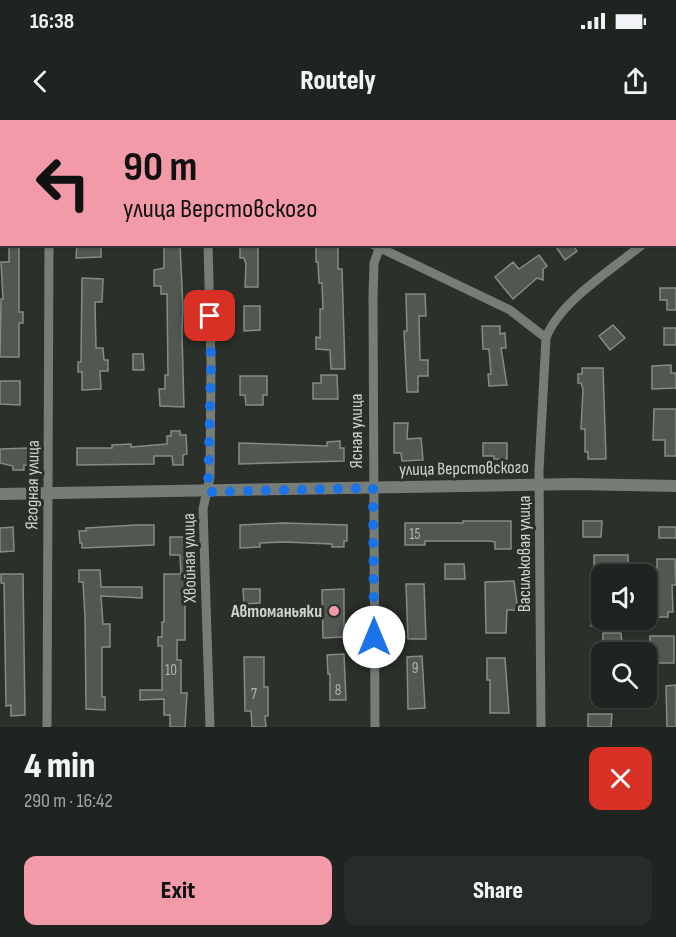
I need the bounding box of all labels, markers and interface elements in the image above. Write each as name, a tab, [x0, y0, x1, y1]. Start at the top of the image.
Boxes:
text: 16:38	[30, 8, 74, 35]
icon: back	[24, 65, 57, 98]
text: Routely	[300, 65, 376, 97]
icon: share	[619, 65, 652, 98]
text: 90 m	[123, 142, 197, 193]
icon: left	[24, 144, 102, 222]
text: улица Верстовского	[123, 193, 317, 225]
pin	[184, 290, 235, 341]
icon: arrive	[193, 299, 226, 332]
street label: Ясная улица	[346, 394, 367, 468]
street label: Ягодная улица	[21, 440, 44, 530]
street label: улица Верстовского	[399, 457, 529, 480]
street label: Васильковая улица	[514, 496, 535, 612]
street label: Хвойная улица	[178, 513, 201, 604]
house number: 15	[409, 525, 421, 544]
map controls	[591, 564, 657, 708]
button: sound	[591, 564, 657, 630]
place label: Автоманьяки	[230, 601, 322, 622]
marker: Автоманьяки	[327, 604, 341, 618]
position arrow	[342, 605, 406, 669]
button: search	[591, 642, 657, 708]
house number: 9	[412, 659, 418, 678]
house number: 10	[165, 661, 177, 680]
house number: 8	[335, 681, 341, 700]
house number: 7	[251, 685, 257, 704]
text: 4 min	[24, 745, 95, 788]
button: close	[589, 747, 652, 810]
text: 290 m · 16:42	[24, 789, 113, 813]
button: Exit	[24, 856, 332, 925]
button: Share	[344, 856, 652, 925]

